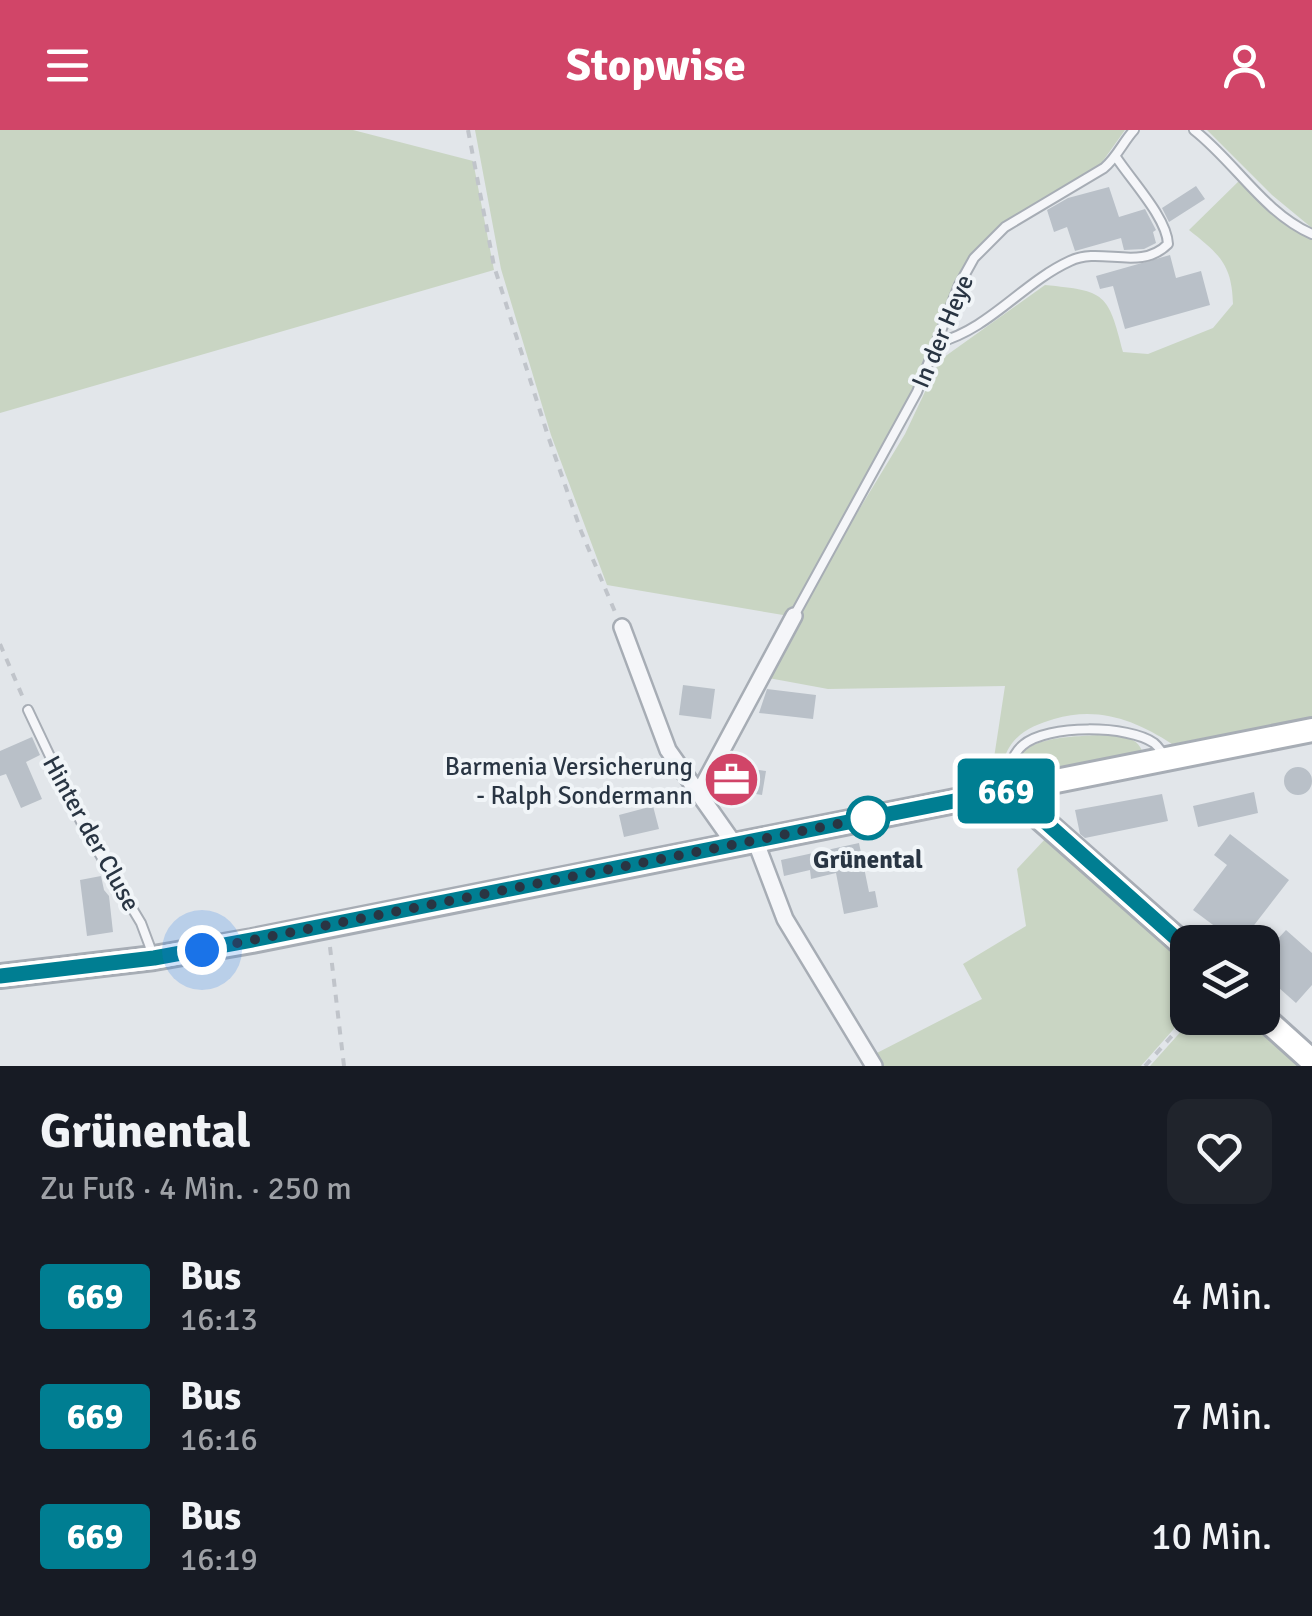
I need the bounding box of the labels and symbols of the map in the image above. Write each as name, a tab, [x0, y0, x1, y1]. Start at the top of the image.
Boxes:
street label: In der Heye	[905, 270, 980, 392]
street label: Hinter der Cluse	[36, 750, 147, 916]
office icon: Barmenia Versicherung - Ralph Sondermann	[702, 750, 762, 810]
place label: Barmenia Versicherung - Ralph Sondermann	[445, 751, 693, 811]
line badge: 669	[948, 758, 1064, 824]
marker: Grünental	[847, 797, 889, 839]
place label: Grünental	[813, 844, 923, 875]
your location	[177, 925, 227, 975]

